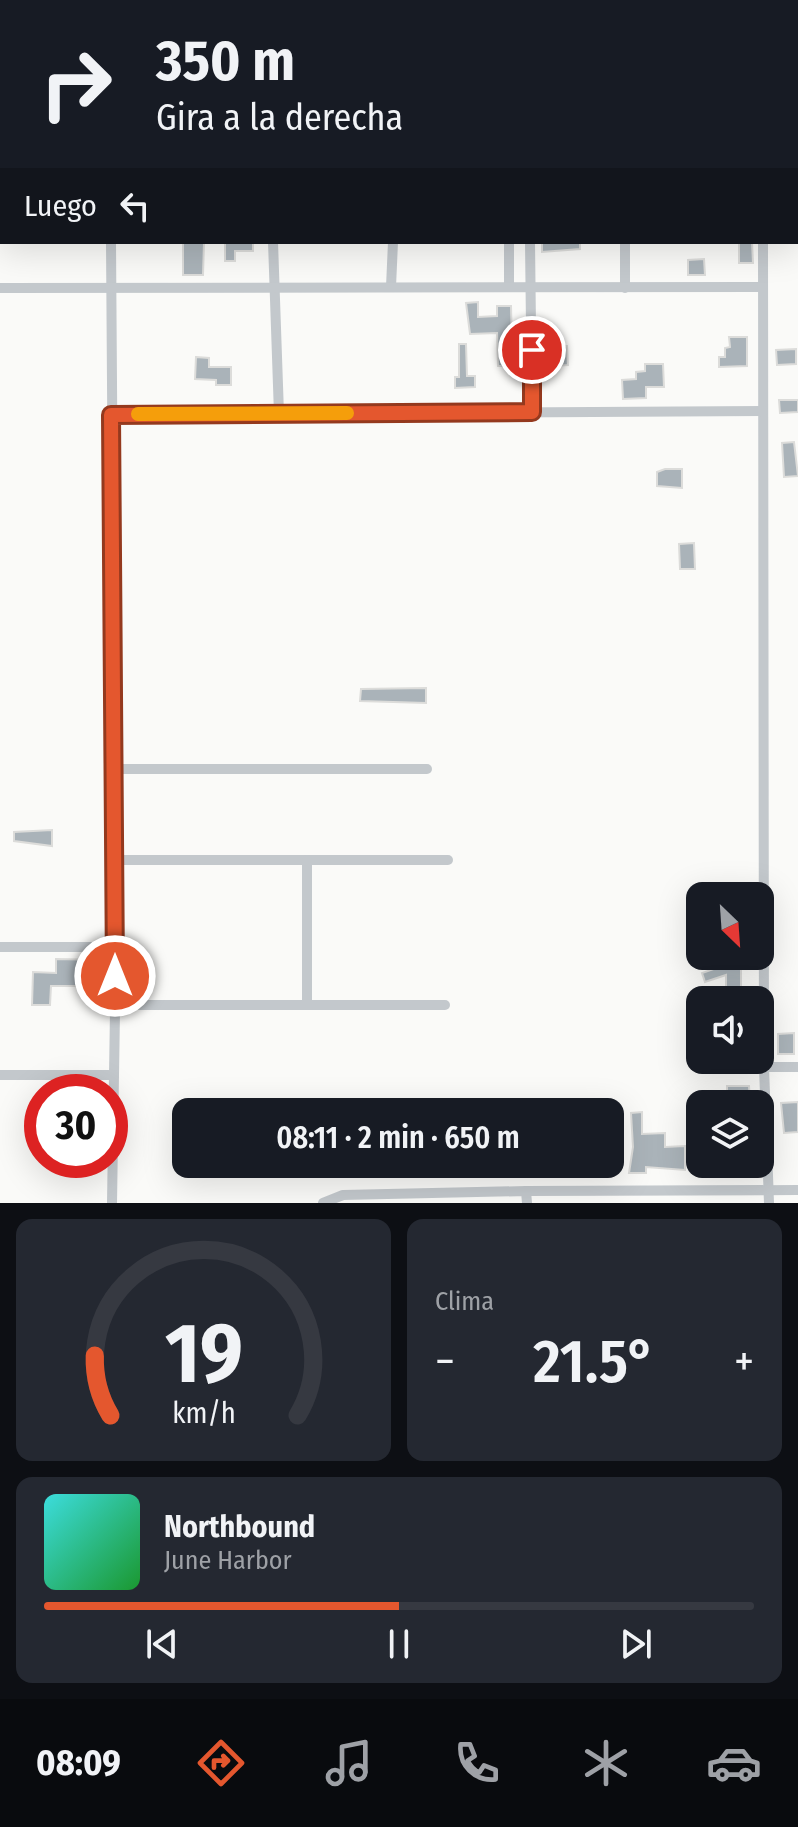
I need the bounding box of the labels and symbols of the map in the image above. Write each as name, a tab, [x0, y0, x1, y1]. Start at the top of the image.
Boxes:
pin	[498, 316, 566, 384]
north arrow	[686, 882, 774, 970]
position arrow	[73, 934, 157, 1018]
speed limit sign: 30	[24, 1074, 128, 1178]

